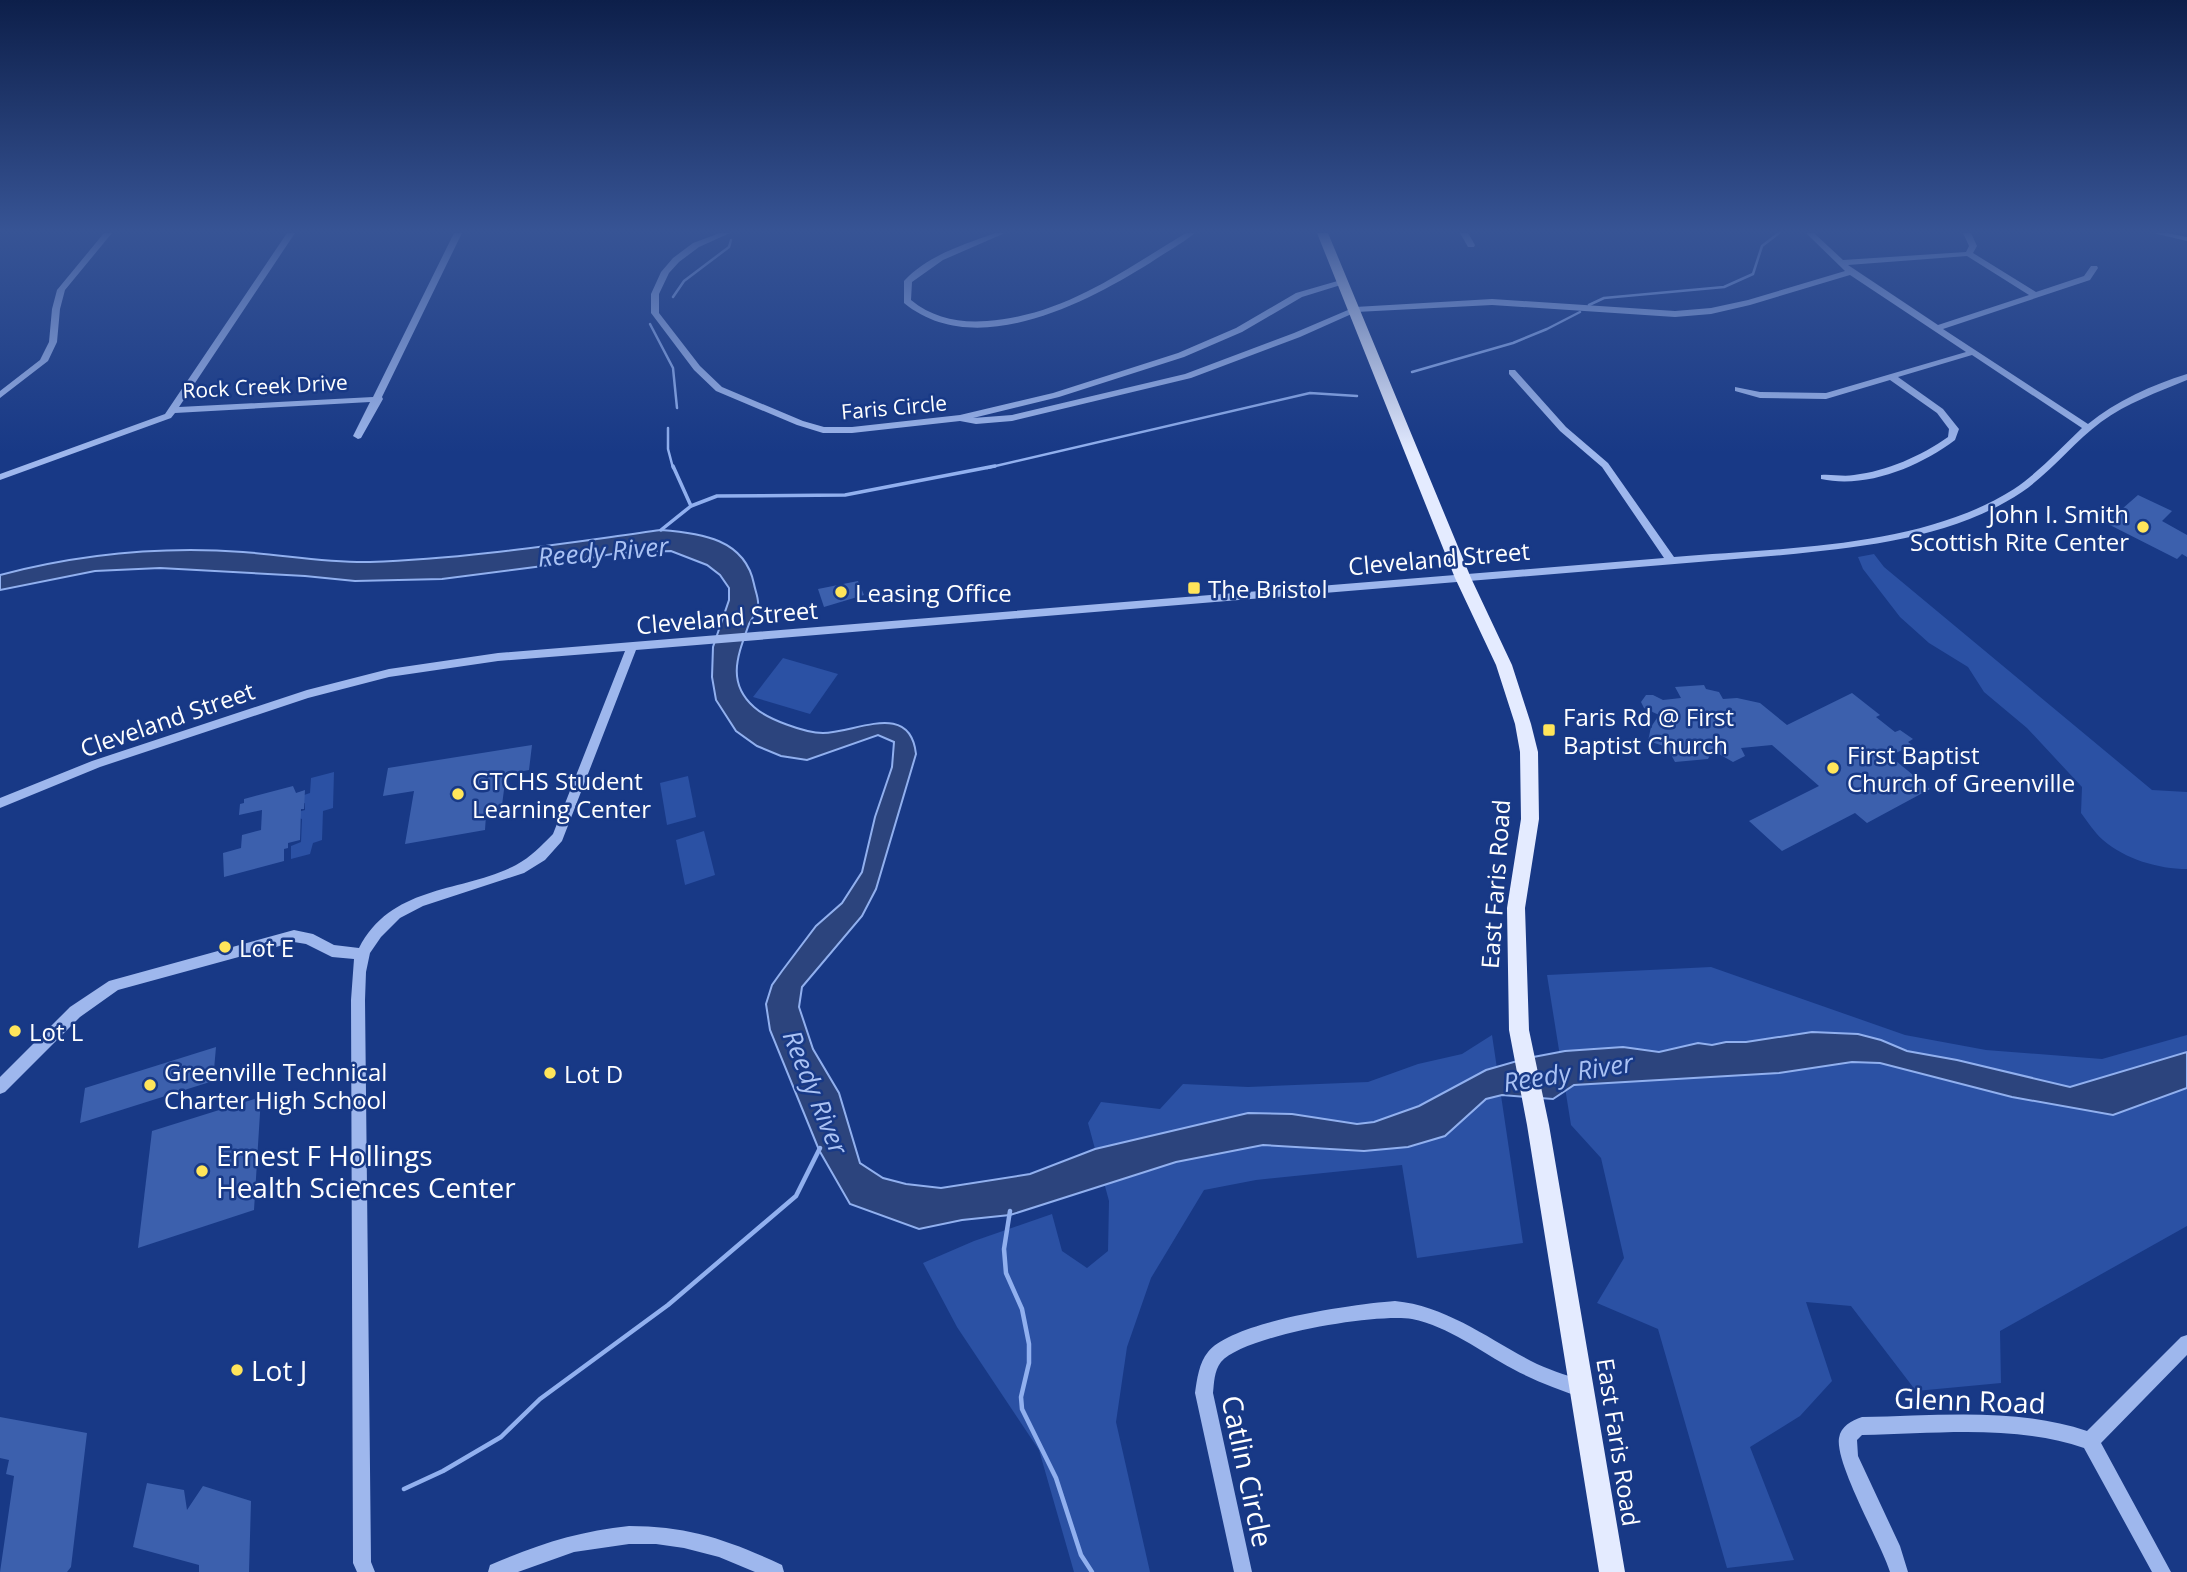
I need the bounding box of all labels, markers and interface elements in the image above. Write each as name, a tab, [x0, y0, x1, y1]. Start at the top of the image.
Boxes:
street label: Rock Creek Drive	[182, 368, 348, 404]
street label: Faris Circle	[840, 388, 948, 426]
place label: John I. Smith Scottish Rite Center	[1910, 497, 2129, 558]
marker: John I. Smith Scottish Rite Center	[2135, 519, 2151, 535]
water label: Reedy River	[536, 527, 672, 575]
street label: Cleveland Street	[1347, 534, 1531, 582]
place label: The Bristol	[1208, 572, 1328, 605]
place label: Leasing Office	[855, 576, 1012, 609]
marker: The Bristol	[1186, 580, 1202, 596]
marker: Leasing Office	[833, 584, 849, 600]
street label: Cleveland Street	[635, 593, 819, 641]
street label: Cleveland Street	[75, 674, 259, 764]
place label: Faris Rd @ First Baptist Church	[1563, 700, 1734, 761]
marker: Faris Rd @ First Baptist Church	[1541, 722, 1557, 738]
place label: First Baptist Church of Greenville	[1847, 738, 2075, 799]
marker: First Baptist Church of Greenville	[1825, 760, 1841, 776]
place label: GTCHS Student Learning Center	[472, 764, 651, 825]
marker: GTCHS Student Learning Center	[450, 786, 466, 802]
street label: East Faris Road	[1473, 798, 1517, 970]
place label: Lot E	[239, 931, 294, 964]
marker: Lot E	[217, 939, 233, 955]
place label: Lot L	[29, 1015, 83, 1048]
marker: Lot L	[7, 1023, 23, 1039]
water label: Reedy River	[775, 1024, 858, 1161]
water label: Reedy River	[1500, 1044, 1637, 1100]
place label: Greenville Technical Charter High School	[164, 1055, 387, 1116]
place label: Lot D	[564, 1057, 623, 1090]
marker: Lot D	[542, 1065, 558, 1081]
marker: Greenville Technical Charter High School	[142, 1077, 158, 1093]
place label: Ernest F Hollings Health Sciences Center	[216, 1136, 516, 1206]
marker: Ernest F Hollings Health Sciences Center	[194, 1163, 210, 1179]
place label: Lot J	[251, 1351, 307, 1389]
street label: East Faris Road	[1589, 1356, 1649, 1528]
marker: Lot J	[229, 1362, 245, 1378]
street label: Glenn Road	[1894, 1378, 2046, 1422]
street label: Catlin Circle	[1213, 1392, 1283, 1550]

